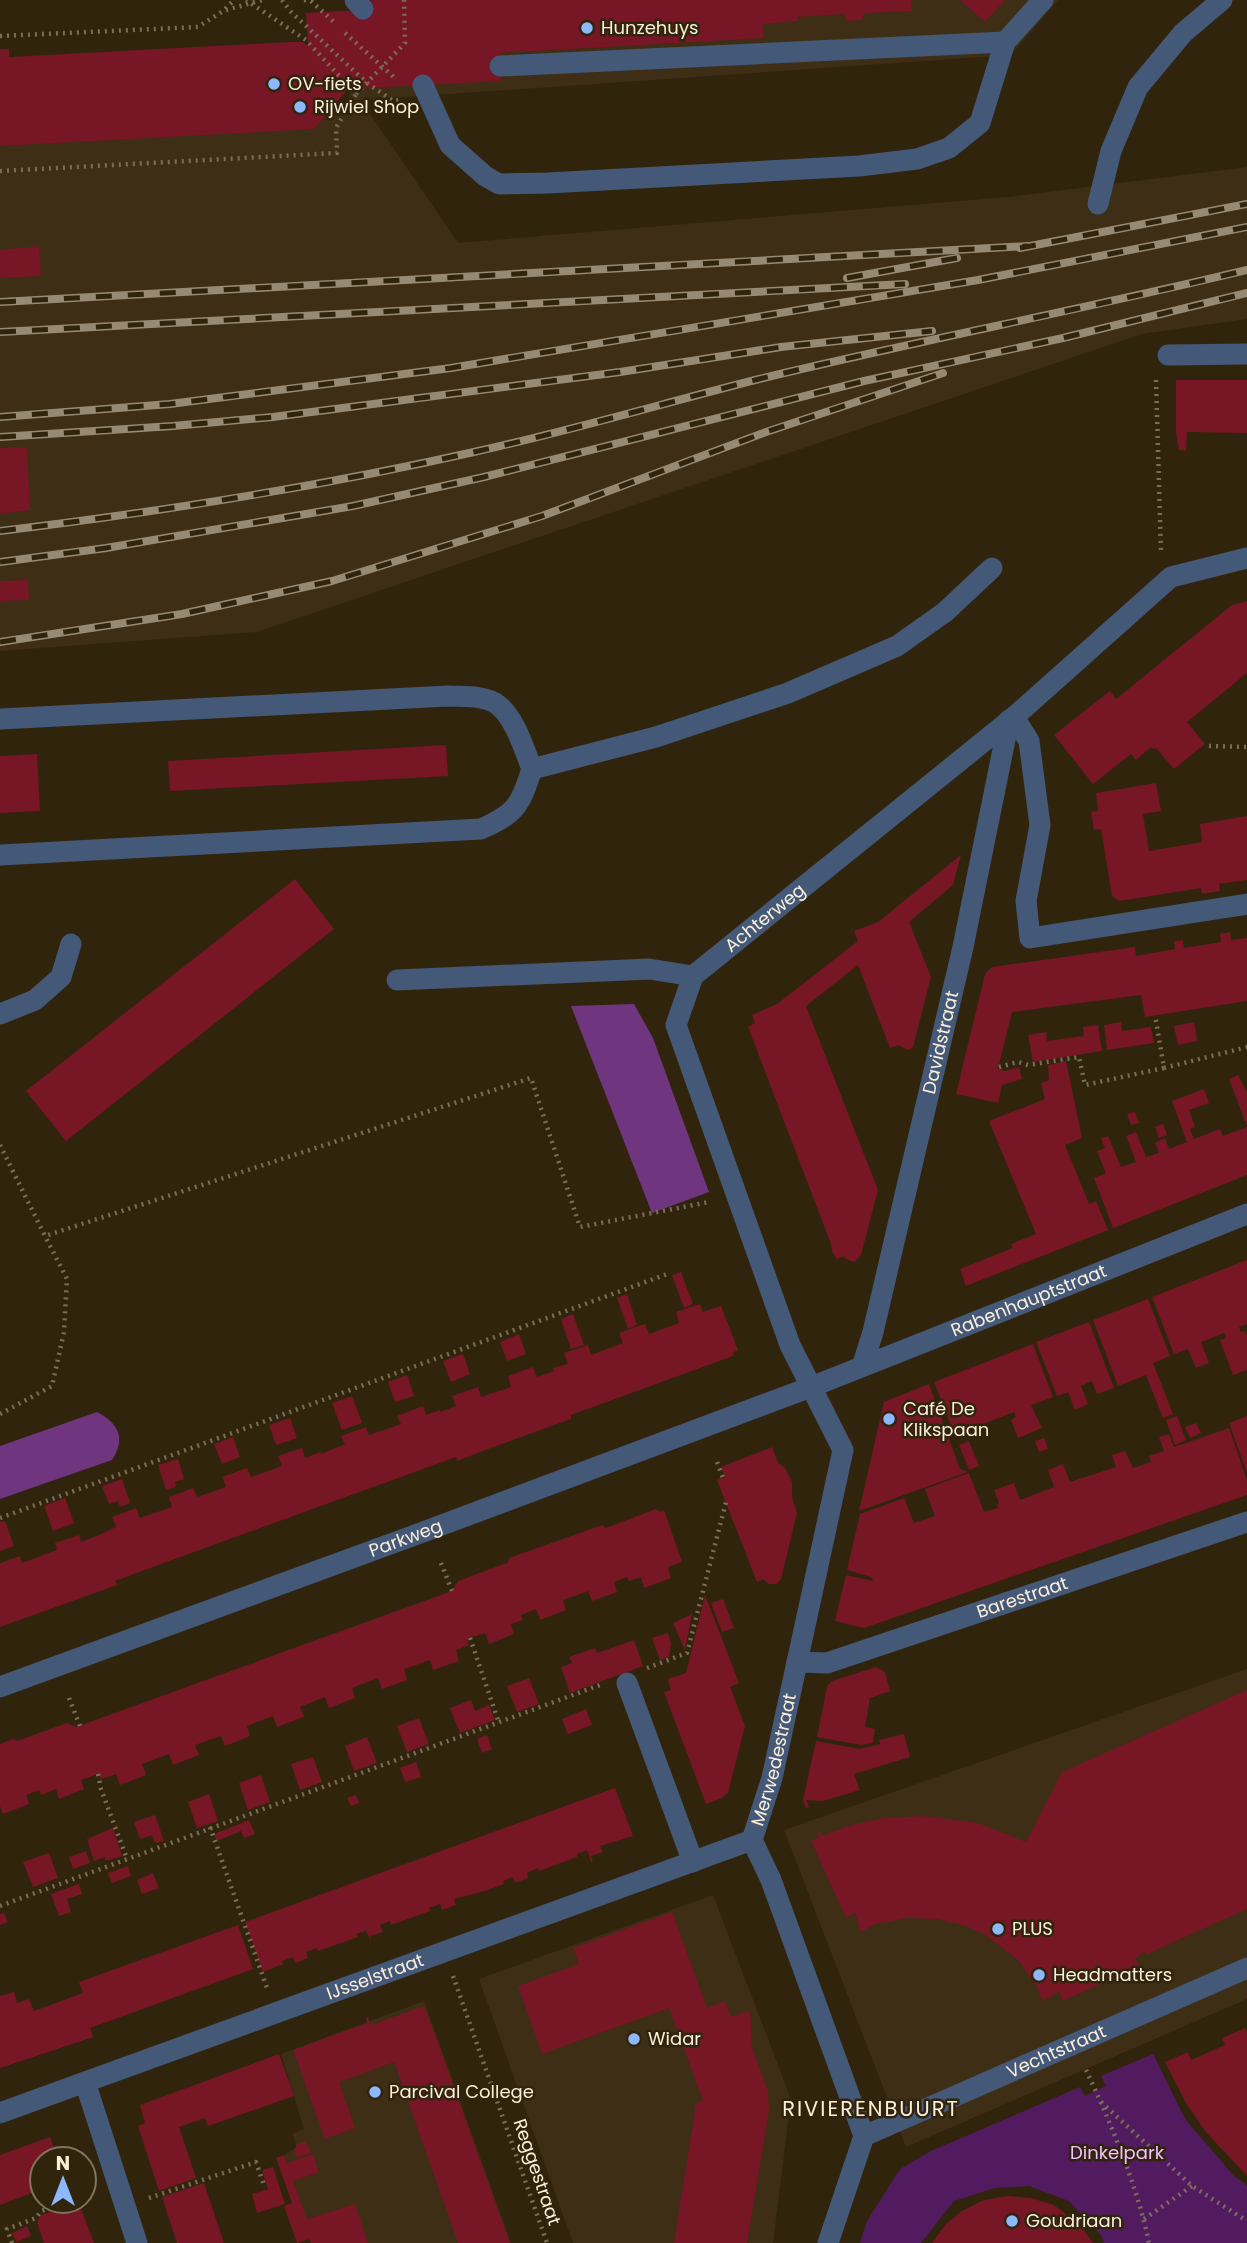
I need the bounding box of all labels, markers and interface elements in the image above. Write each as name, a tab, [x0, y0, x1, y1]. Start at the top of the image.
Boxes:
place label: Hunzehuys	[601, 15, 698, 40]
marker: Hunzehuys	[579, 20, 595, 36]
place label: OV-fiets	[288, 71, 362, 96]
marker: OV-fiets	[266, 76, 282, 92]
place label: Rijwiel Shop	[314, 94, 419, 119]
marker: Rijwiel Shop	[292, 99, 308, 115]
street label: Achterweg	[719, 877, 810, 958]
street label: Davidstraat	[916, 988, 964, 1096]
street label: Rabenhauptstraat	[947, 1258, 1110, 1342]
place label: Café De Klikspaan	[903, 1396, 989, 1442]
marker: Café De Klikspaan	[881, 1411, 897, 1427]
street label: Parkweg	[365, 1513, 446, 1563]
street label: Barestraat	[973, 1570, 1071, 1624]
street label: Merwedestraat	[744, 1691, 802, 1829]
place label: PLUS	[1012, 1916, 1053, 1941]
marker: PLUS	[990, 1921, 1006, 1937]
street label: IJsselstraat	[323, 1947, 427, 2006]
place label: Headmatters	[1053, 1962, 1172, 1987]
marker: Headmatters	[1031, 1967, 1047, 1983]
street label: Vechtstraat	[1003, 2018, 1110, 2084]
place label: Widar	[648, 2026, 701, 2051]
marker: Widar	[626, 2031, 642, 2047]
place label: Parcival College	[389, 2079, 534, 2104]
marker: Parcival College	[367, 2084, 383, 2100]
district label: RIVIERENBUURT	[782, 2094, 960, 2123]
street label: Reggestraat	[508, 2115, 567, 2228]
park label: Dinkelpark	[1070, 2140, 1165, 2165]
north arrow	[28, 2145, 98, 2215]
text: N	[56, 2150, 70, 2177]
place label: Goudriaan	[1026, 2208, 1122, 2233]
marker: Goudriaan	[1004, 2213, 1020, 2229]

